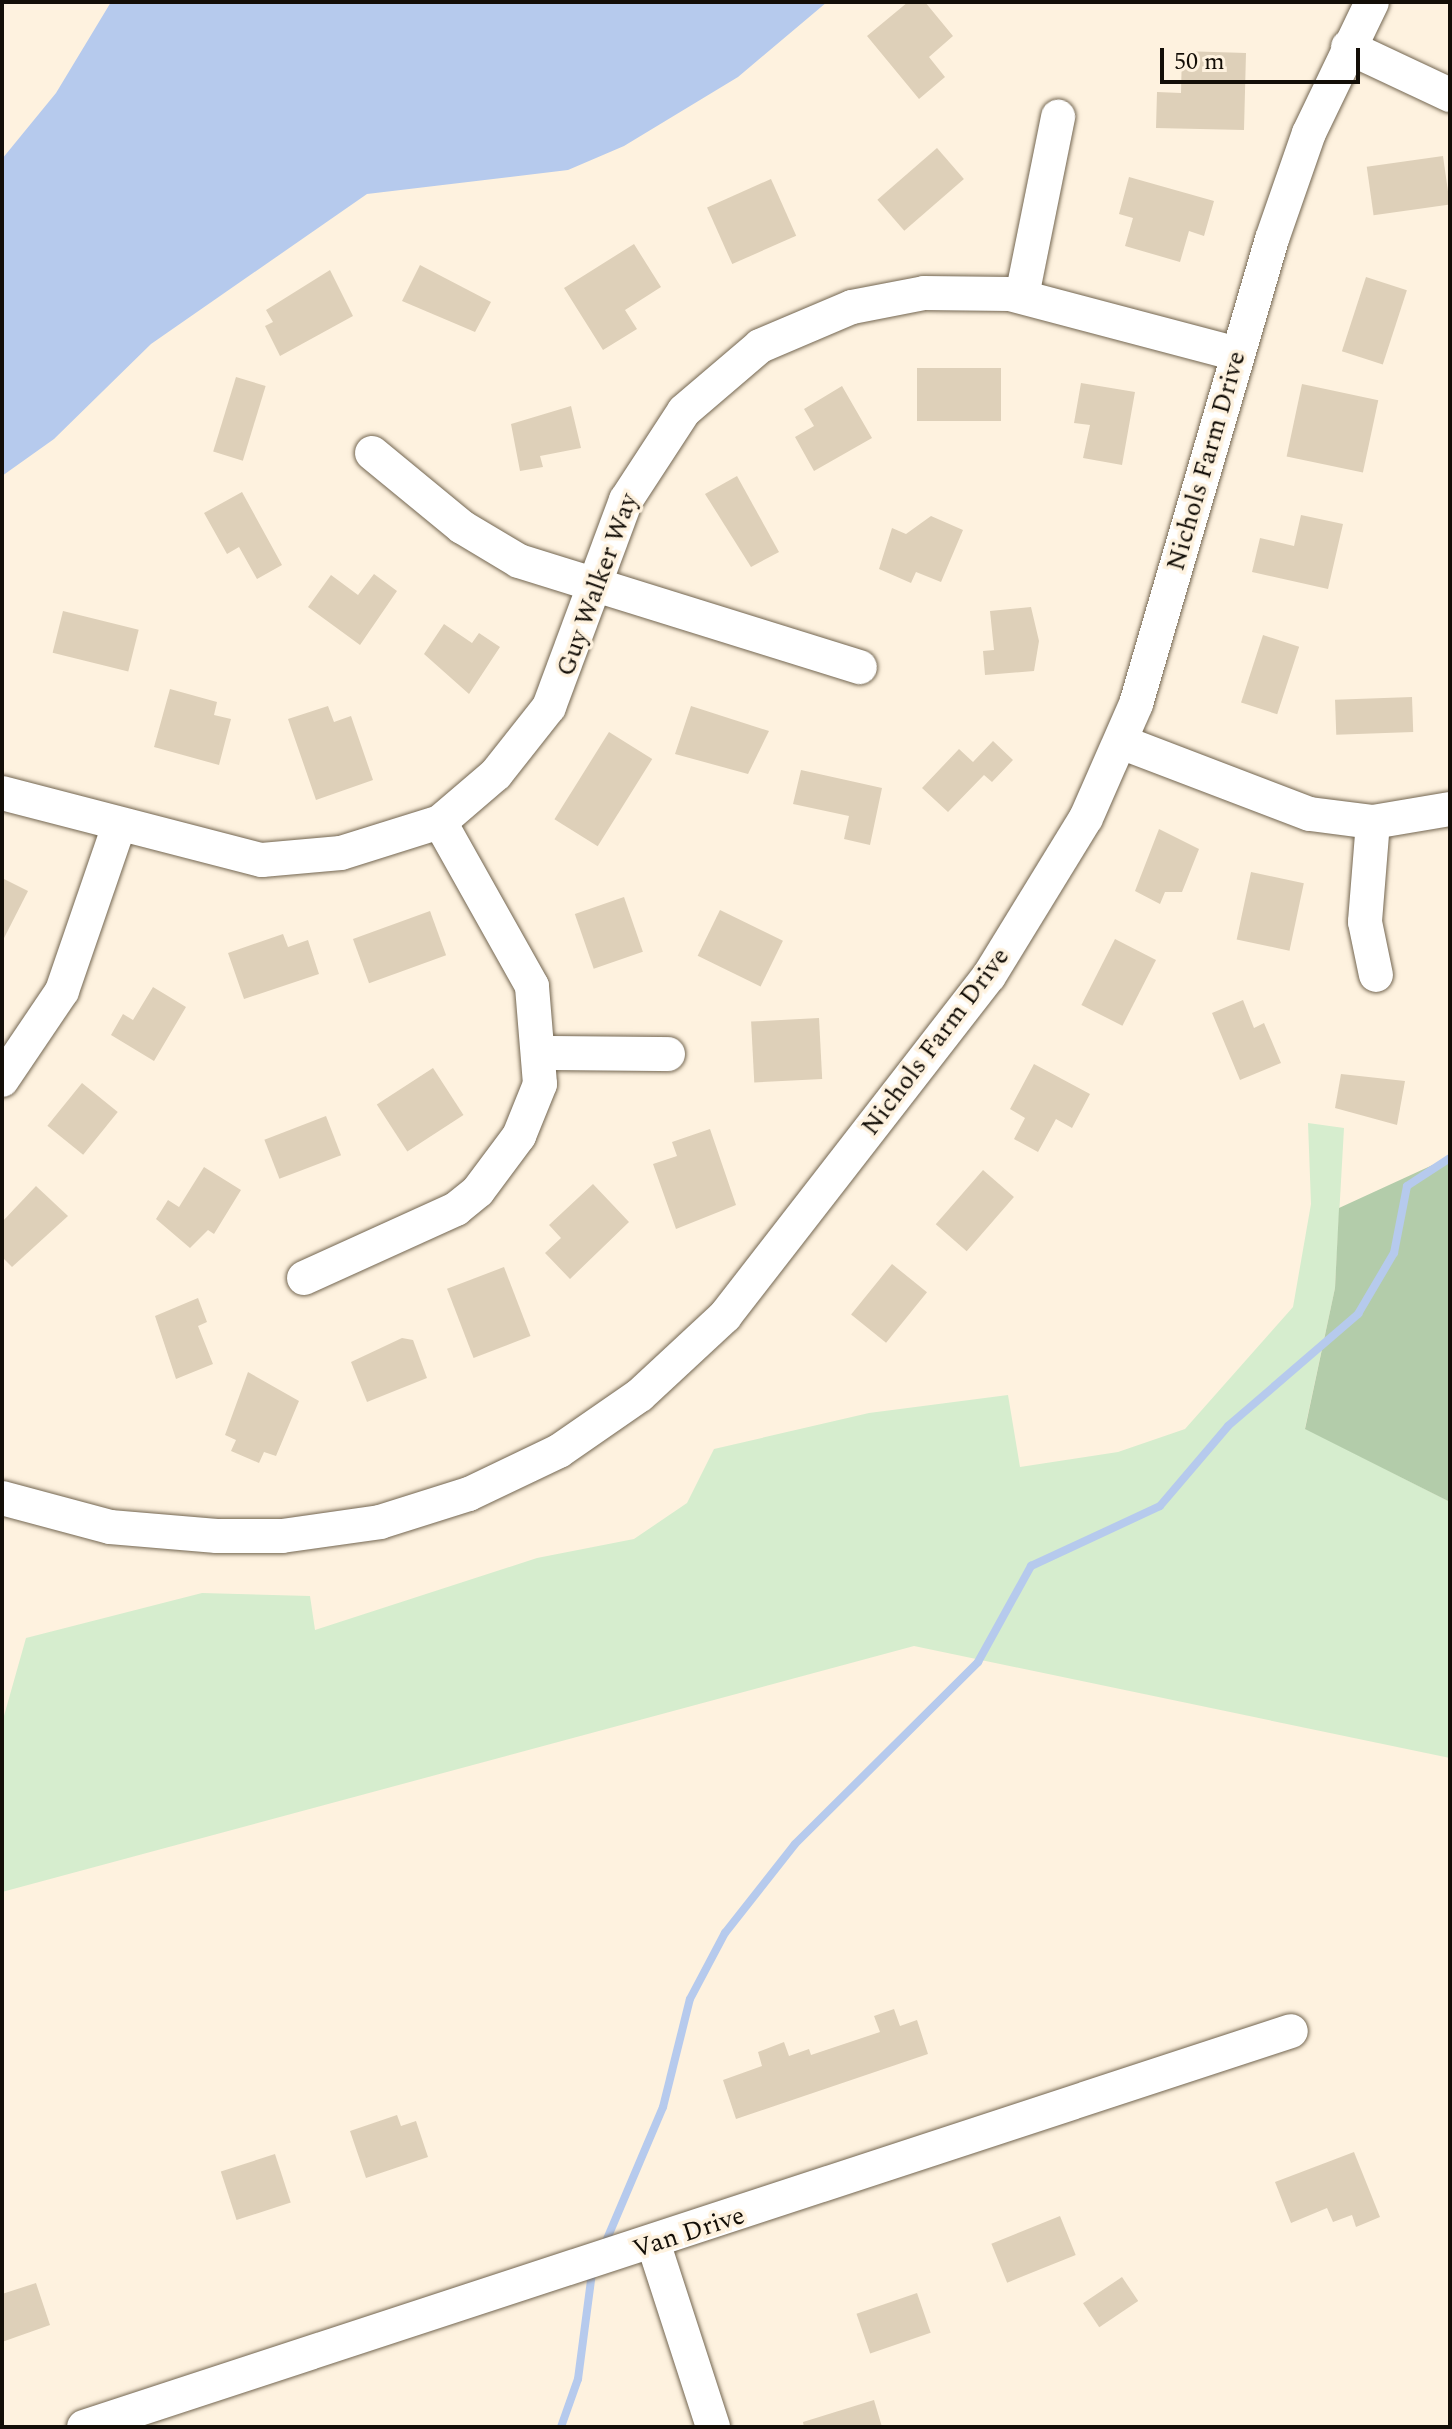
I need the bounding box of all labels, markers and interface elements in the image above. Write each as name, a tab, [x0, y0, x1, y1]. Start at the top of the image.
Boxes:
scale bar	[1164, 32, 1364, 82]
text: 50 m	[1174, 44, 1225, 80]
street label: Nichols Farm Drive	[1161, 348, 1253, 574]
street label: Guy Walker Way	[550, 489, 646, 681]
street label: Nichols Farm Drive	[855, 942, 1017, 1142]
street label: Van Drive	[629, 2200, 749, 2266]

